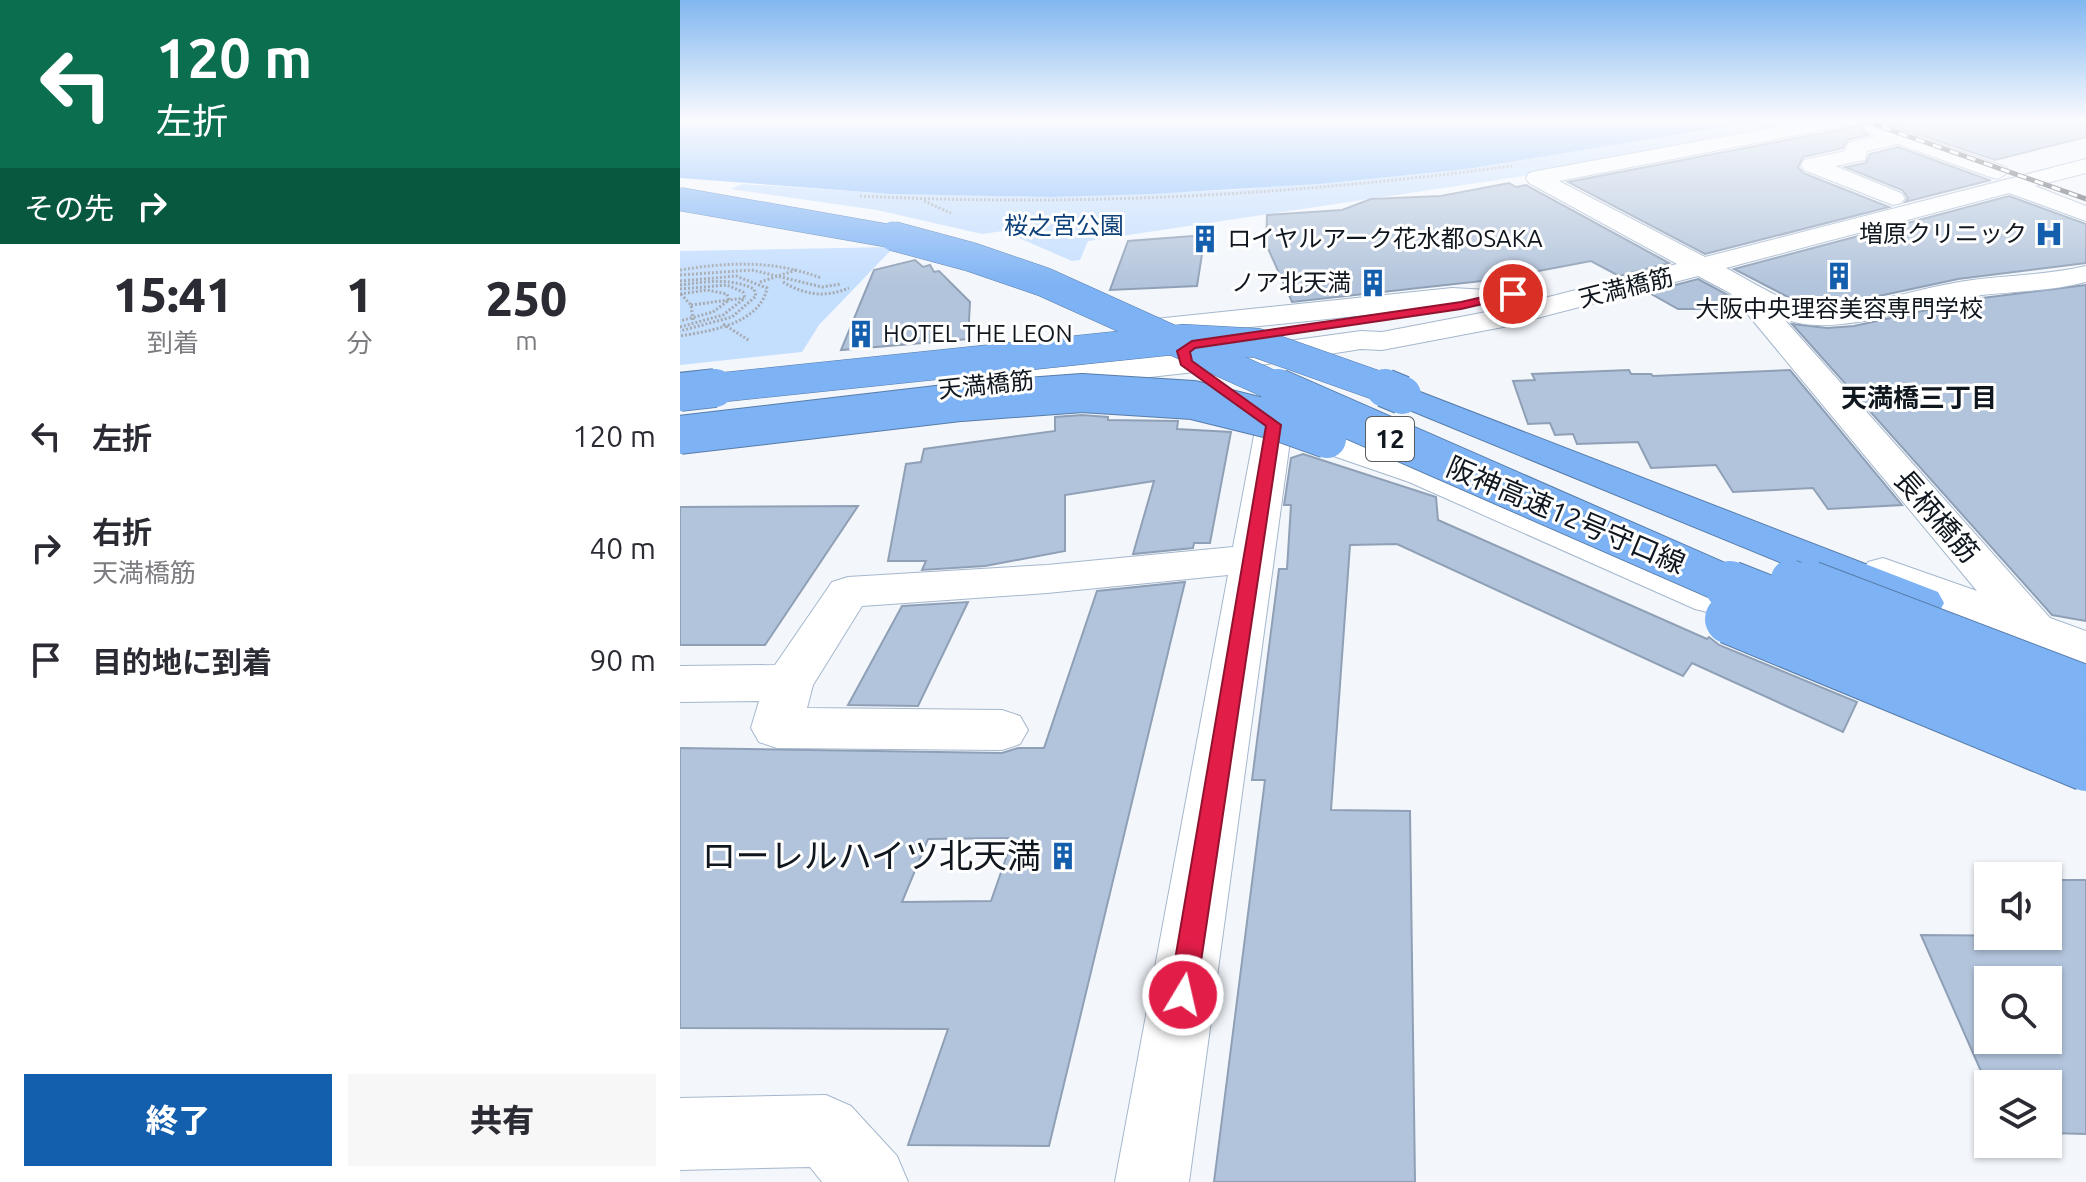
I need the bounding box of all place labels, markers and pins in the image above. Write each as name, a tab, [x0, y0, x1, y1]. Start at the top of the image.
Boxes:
hospital icon: 増原クリニック	[2034, 219, 2064, 249]
place label: 増原クリニック	[1859, 220, 2027, 247]
building icon: ロイヤルアーク花水都OSAKA	[1190, 224, 1220, 254]
place label: ロイヤルアーク花水都OSAKA	[1227, 225, 1543, 252]
pin	[1479, 260, 1547, 328]
building icon: 大阪中央理容美容専門学校	[1824, 261, 1854, 291]
building icon: ノア北天満	[1358, 268, 1388, 298]
place label: ノア北天満	[1231, 269, 1351, 296]
place label: 大阪中央理容美容専門学校	[1695, 295, 1983, 322]
building icon: HOTEL THE LEON	[846, 319, 876, 349]
place label: HOTEL THE LEON	[883, 320, 1073, 347]
place label: ローレルハイツ北天満	[702, 836, 1041, 874]
building icon: ローレルハイツ北天満	[1048, 841, 1078, 871]

